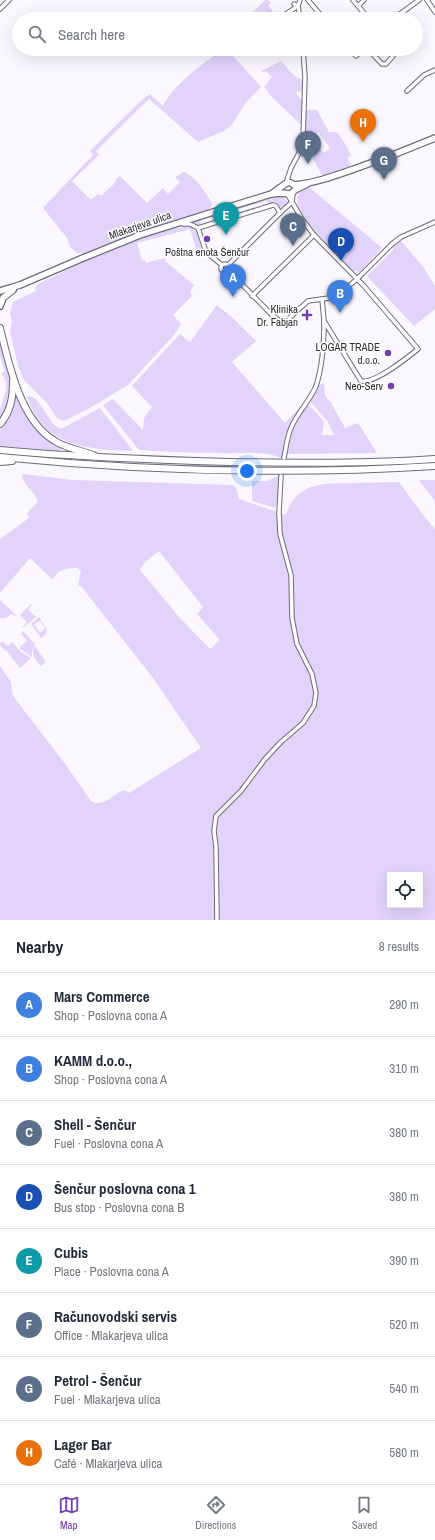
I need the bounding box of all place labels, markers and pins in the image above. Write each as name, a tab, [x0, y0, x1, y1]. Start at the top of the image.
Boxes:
pin: H	[350, 109, 376, 142]
pin: F	[295, 131, 321, 164]
pin: G	[371, 147, 397, 180]
pin: E	[213, 202, 239, 235]
pin: C	[280, 213, 306, 246]
pin: D	[328, 228, 354, 261]
marker: Poštna enota Šenčur	[202, 234, 212, 244]
place label: Poštna enota Šenčur	[165, 245, 249, 259]
pin: A	[220, 264, 246, 297]
pin: B	[327, 280, 353, 313]
place label: Klinika Dr. Fabjan	[257, 302, 298, 329]
marker: Klinika Dr. Fabjan	[301, 309, 313, 321]
place label: LOGAR TRADE d.o.o.	[315, 340, 380, 367]
marker: LOGAR TRADE d.o.o.	[383, 348, 393, 358]
place label: Neo-Serv	[345, 379, 383, 393]
marker: Neo-Serv	[386, 381, 396, 391]

